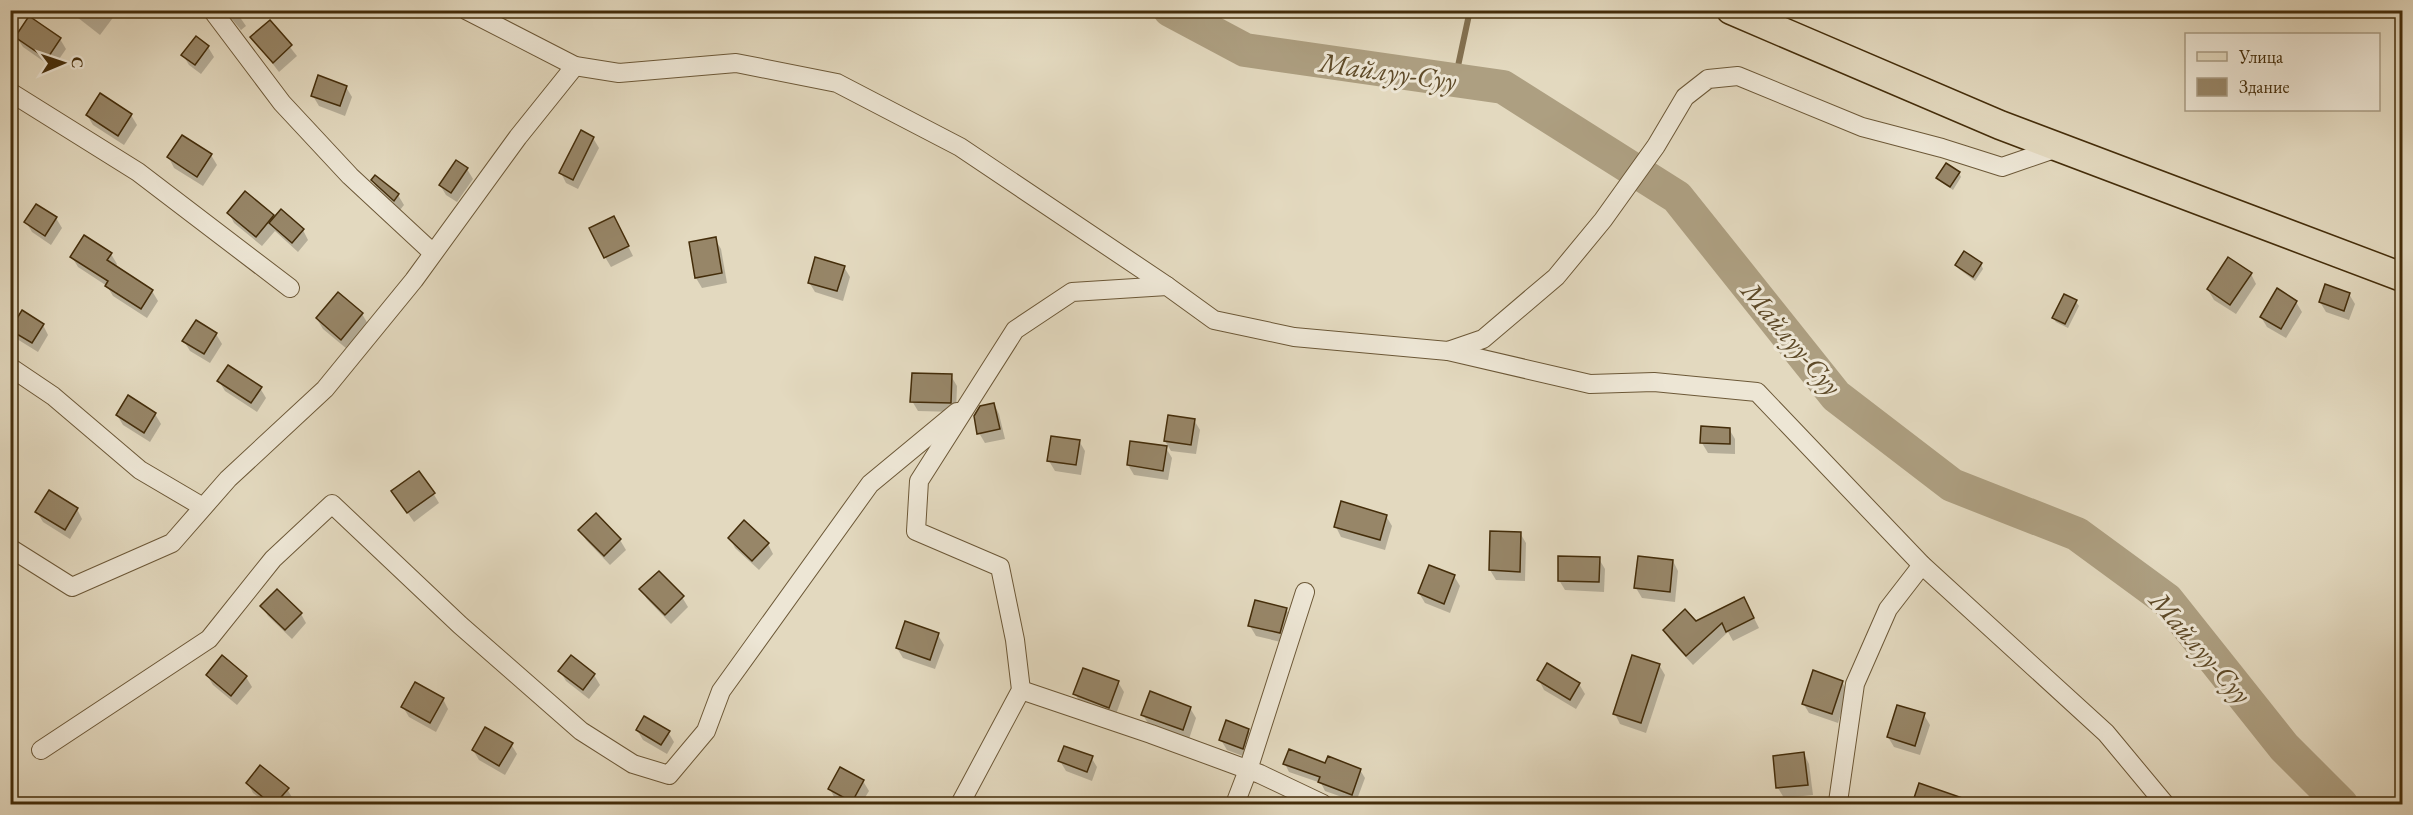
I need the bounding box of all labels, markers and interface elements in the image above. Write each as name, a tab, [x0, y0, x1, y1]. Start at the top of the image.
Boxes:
north arrow	[33, 33, 93, 93]
legend	[2185, 33, 2380, 111]
water label: Майлуу-Суу	[1315, 43, 1459, 99]
text: Улица	[2238, 45, 2284, 68]
text: С	[67, 56, 88, 69]
text: Здание	[2239, 75, 2289, 98]
water label: Майлуу-Суу	[1733, 272, 1851, 403]
water label: Майлуу-Суу	[2141, 582, 2260, 711]

